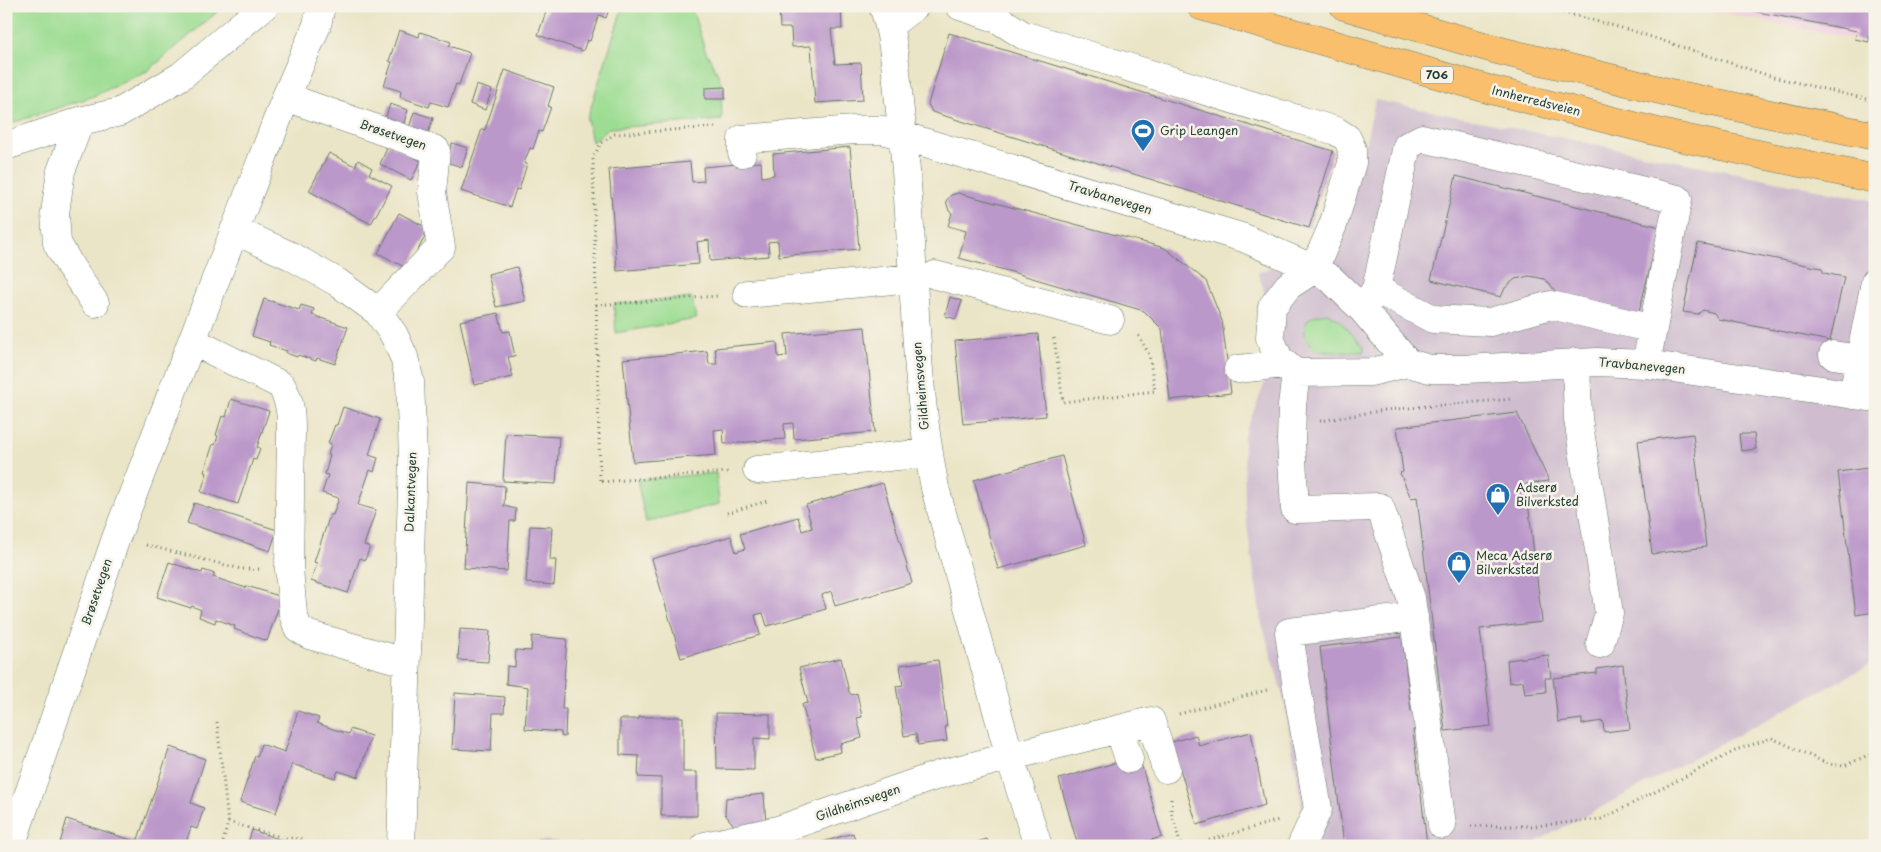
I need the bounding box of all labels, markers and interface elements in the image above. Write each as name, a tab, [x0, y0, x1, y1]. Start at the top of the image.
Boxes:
road number: 706	[1421, 66, 1453, 84]
street label: Innherredsveien	[1490, 80, 1583, 120]
street label: Brøsetvegen	[357, 114, 429, 154]
sports icon: Grip Leangen	[1130, 118, 1156, 152]
place label: Grip Leangen	[1160, 121, 1238, 139]
street label: Travbanevegen	[1066, 176, 1155, 218]
street label: Gildheimsvegen	[907, 341, 933, 431]
street label: Travbanevegen	[1598, 352, 1686, 378]
street label: Dalkantvegen	[400, 452, 420, 532]
place label: Adserø Bilverksted	[1516, 478, 1579, 510]
shop icon: Adserø Bilverksted	[1485, 482, 1511, 516]
place label: Meca Adserø Bilverksted	[1476, 546, 1552, 578]
shop icon: Meca Adserø Bilverksted	[1446, 550, 1472, 584]
street label: Brøsetvegen	[76, 556, 116, 628]
street label: Gildheimsvegen	[813, 779, 902, 825]

